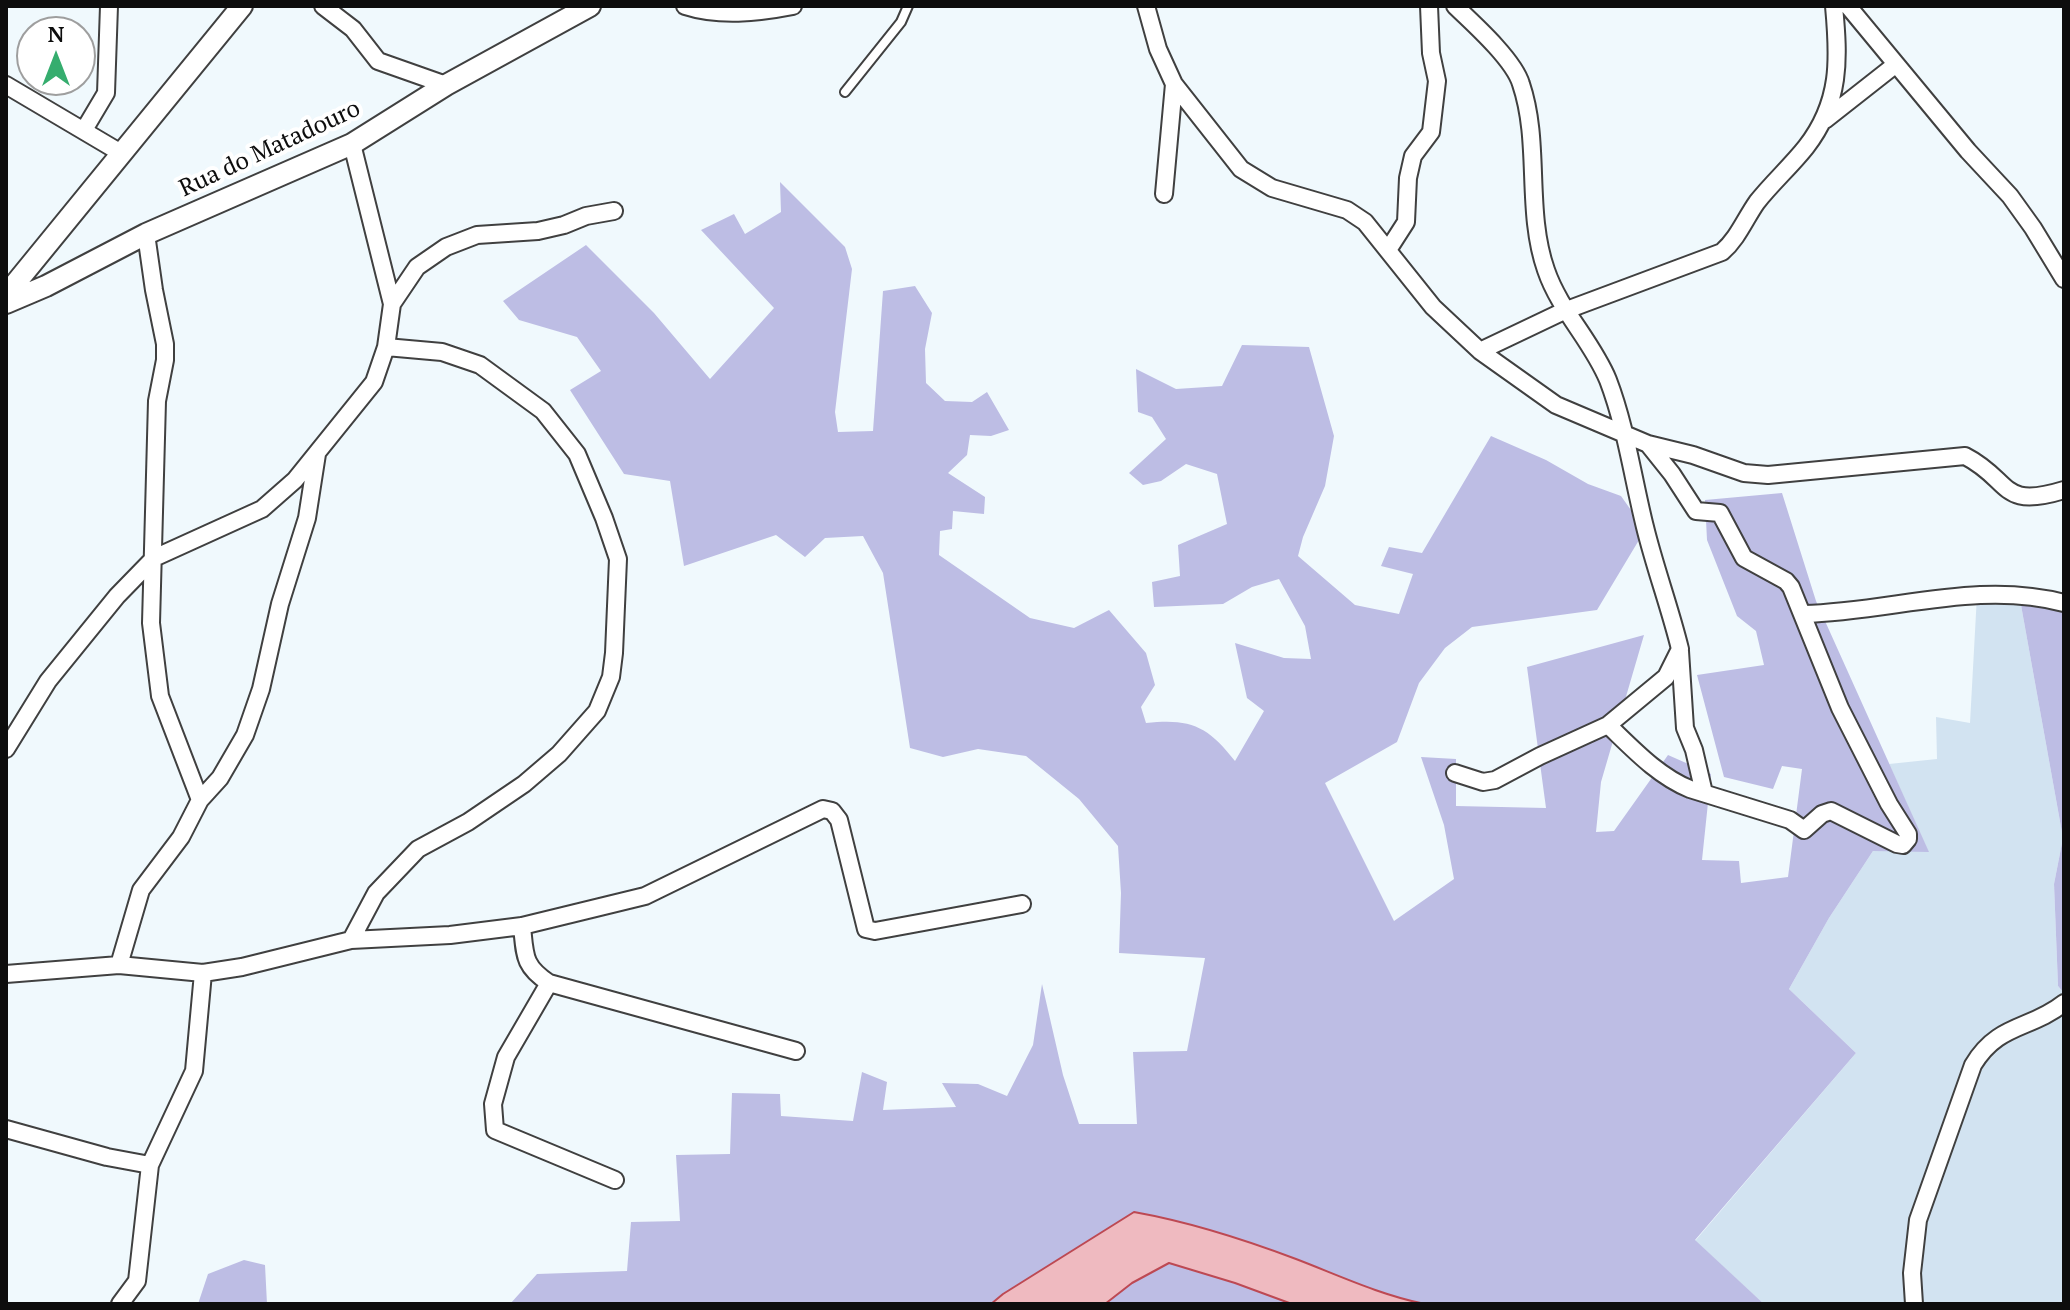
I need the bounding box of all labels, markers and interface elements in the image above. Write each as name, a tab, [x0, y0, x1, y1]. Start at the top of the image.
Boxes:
north arrow	[16, 16, 96, 96]
text: N	[48, 19, 64, 48]
street label: Rua do Matadouro	[175, 94, 365, 204]

